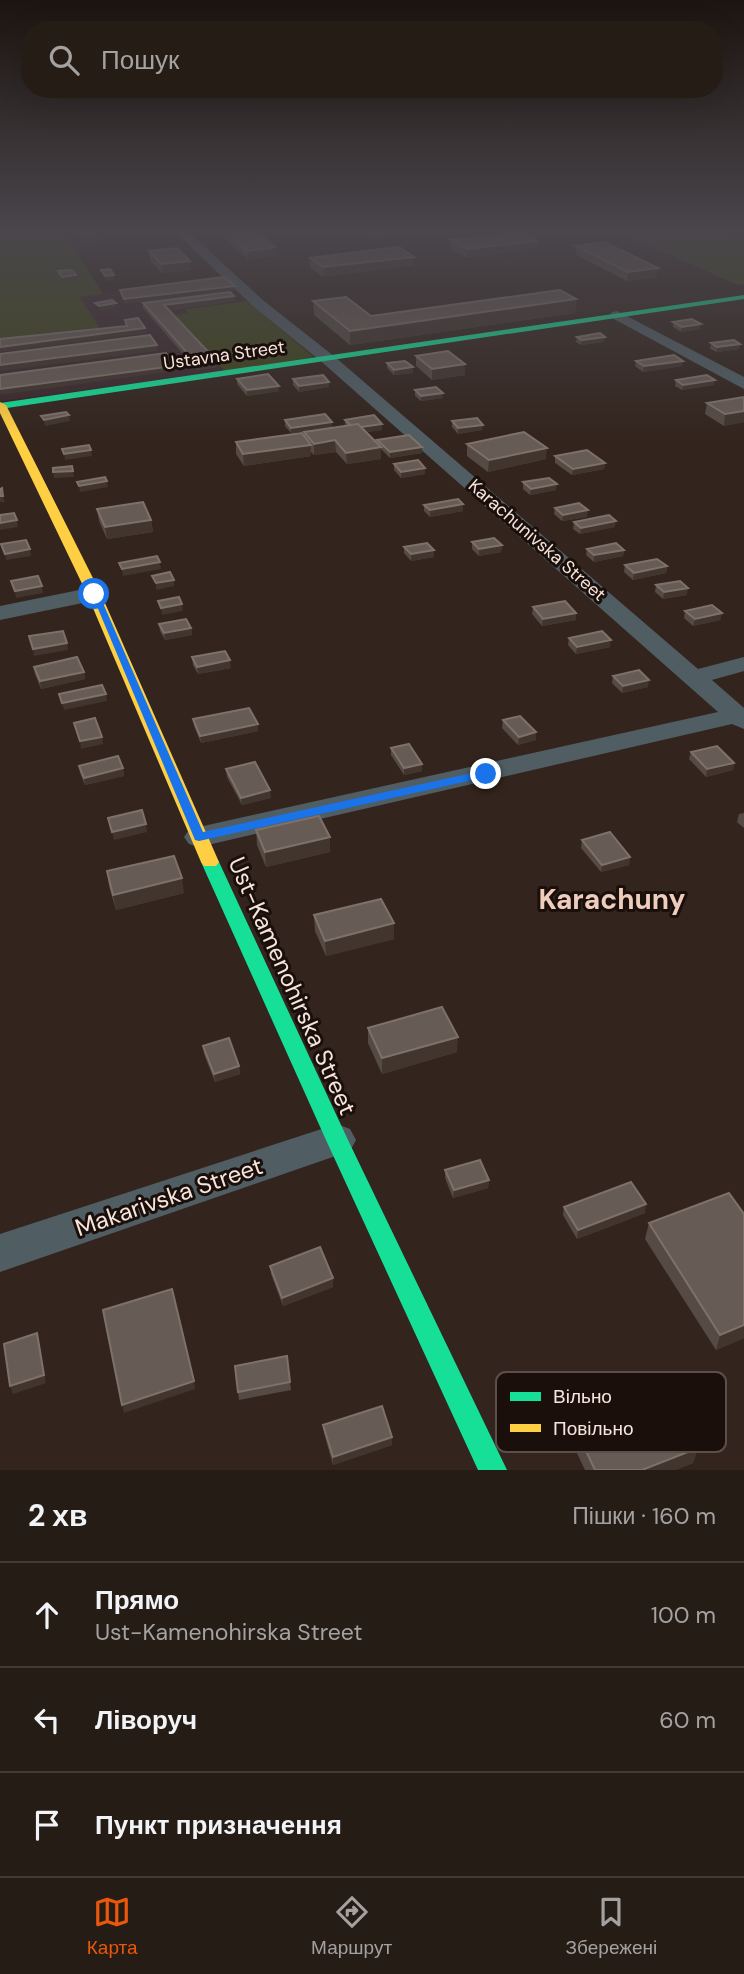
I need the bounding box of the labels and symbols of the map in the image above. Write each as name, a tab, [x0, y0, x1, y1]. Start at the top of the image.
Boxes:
street label: Ustavna Street	[162, 335, 286, 375]
street label: Karachunivska Street	[463, 474, 611, 606]
route start	[78, 578, 109, 609]
route end	[470, 758, 501, 789]
street label: Ust-Kamenohirska Street	[222, 852, 363, 1120]
district label: Karachuny	[539, 881, 685, 918]
street label: Makarivska Street	[71, 1150, 267, 1243]
legend	[496, 1372, 726, 1452]
text: Вільно	[553, 1384, 612, 1409]
text: Повільно	[553, 1416, 634, 1441]

